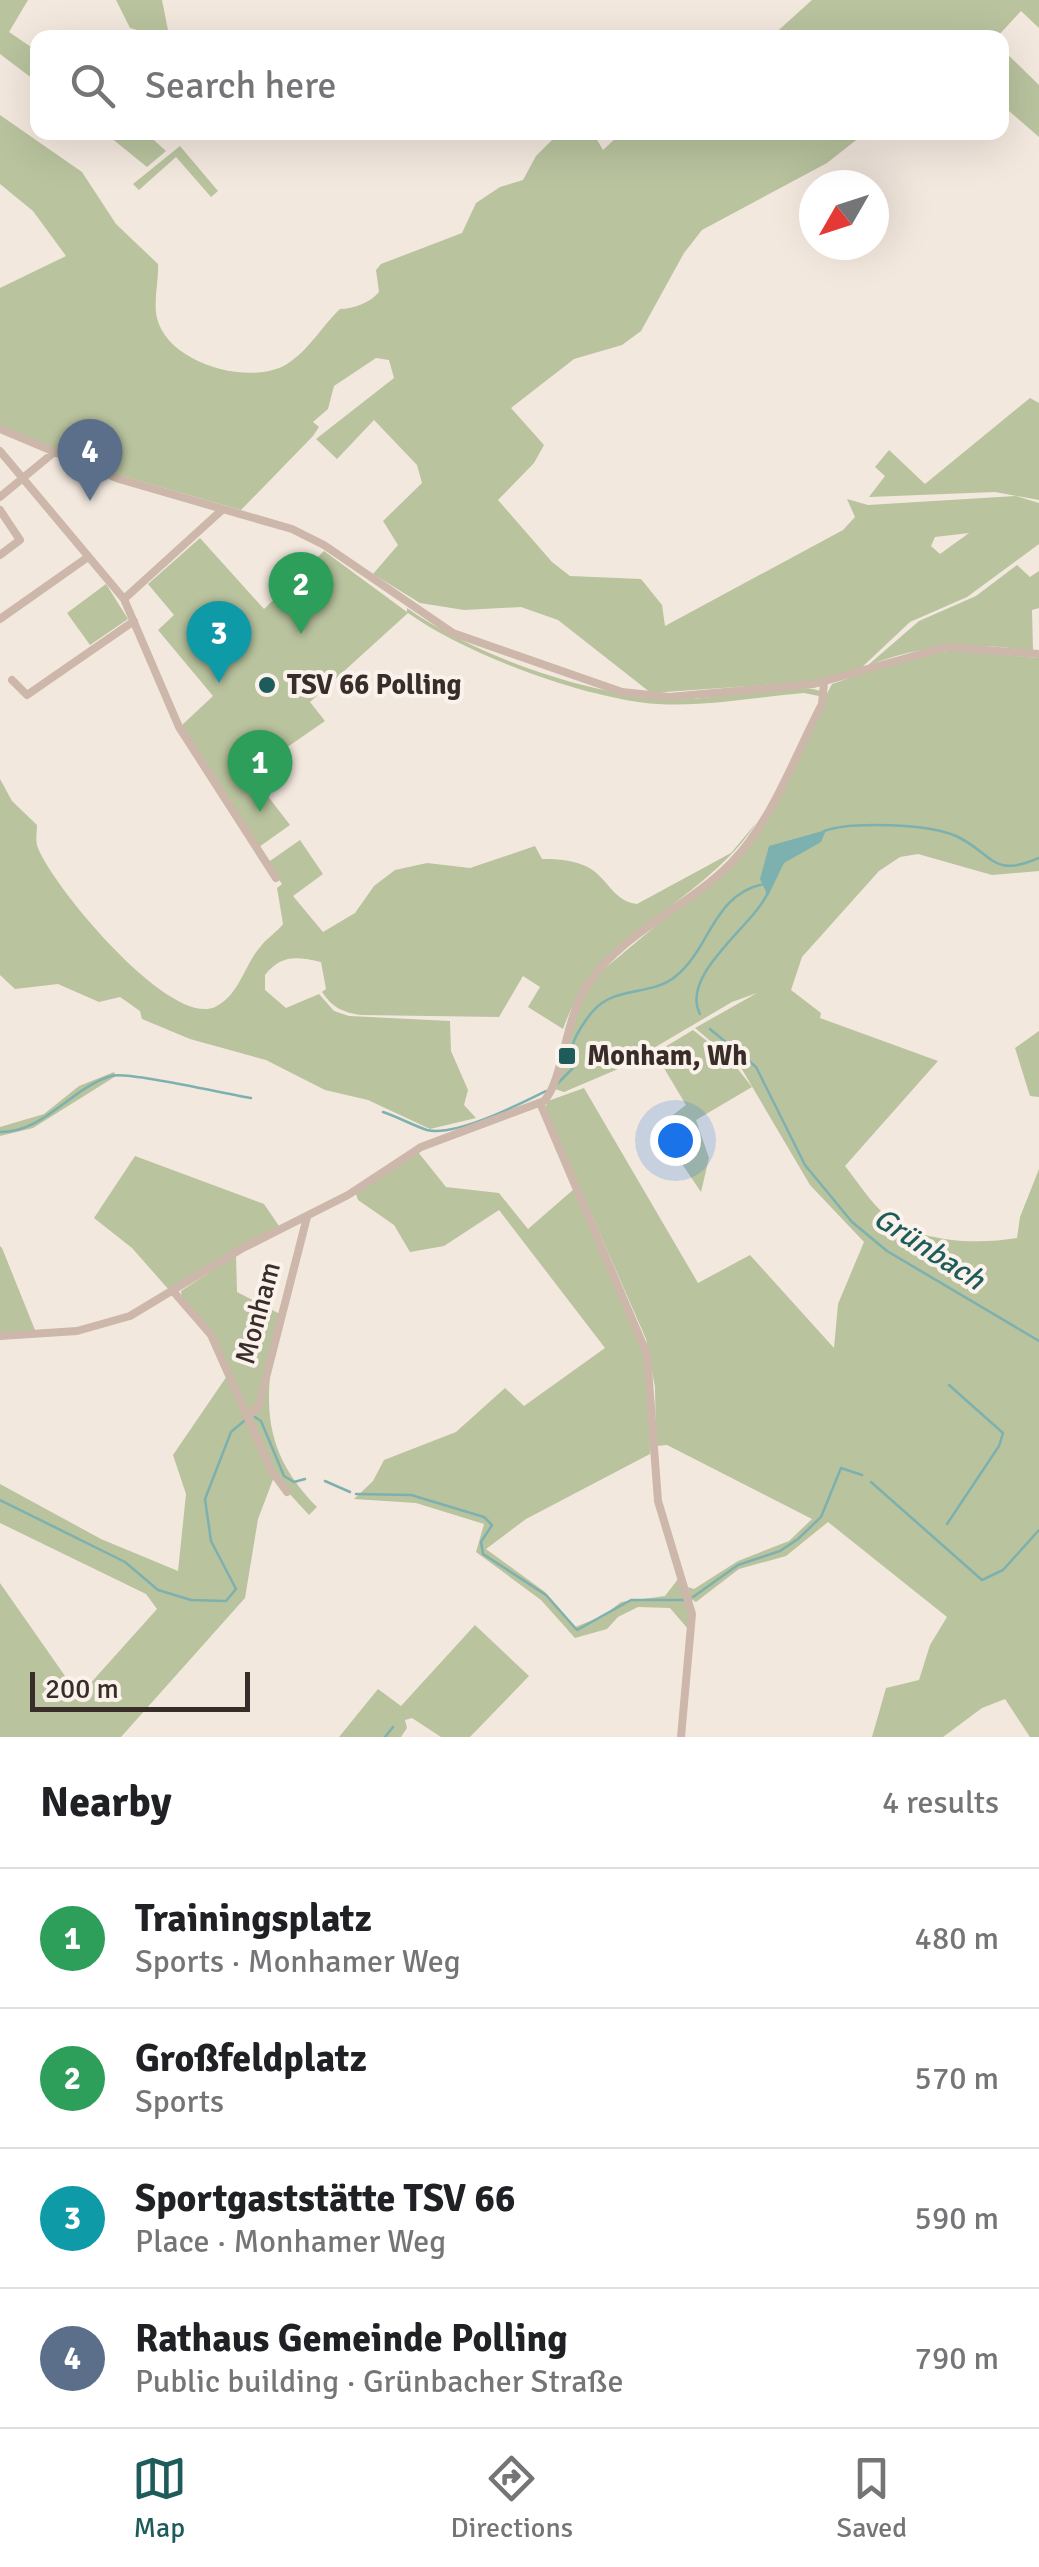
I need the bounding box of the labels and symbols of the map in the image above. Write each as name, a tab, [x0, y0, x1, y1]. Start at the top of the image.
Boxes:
north arrow	[799, 170, 889, 260]
pin: 4	[58, 418, 122, 501]
pin: 2	[268, 552, 334, 634]
pin: 3	[186, 600, 252, 683]
place label: TSV 66 Polling	[287, 668, 462, 702]
marker: TSV 66 Polling	[256, 674, 278, 696]
pin: 1	[228, 730, 292, 812]
place label: Monham, Wh	[587, 1039, 747, 1073]
marker: Monham, Wh	[556, 1045, 578, 1067]
your location	[650, 1115, 701, 1166]
water label: Grünbach	[867, 1200, 992, 1299]
street label: Monham	[228, 1258, 288, 1368]
scale bar	[30, 1667, 250, 1712]

